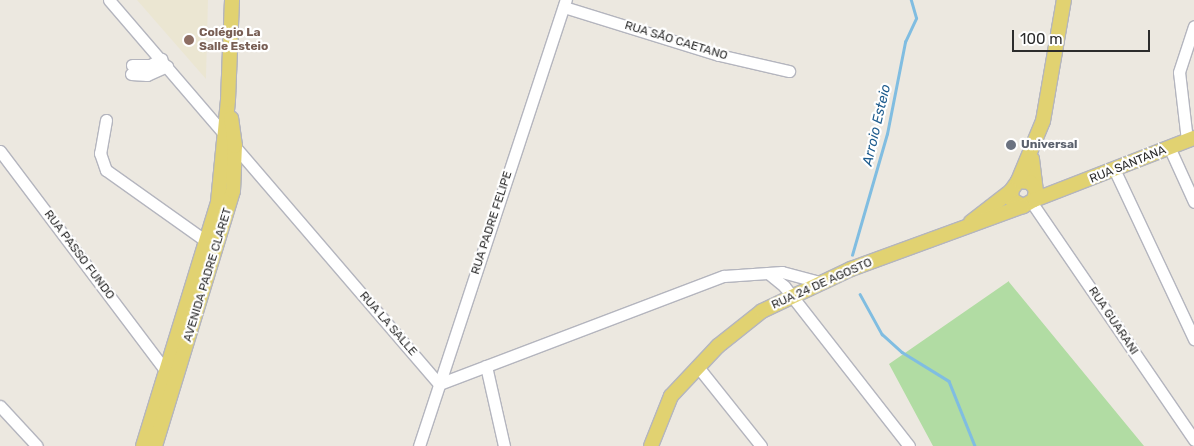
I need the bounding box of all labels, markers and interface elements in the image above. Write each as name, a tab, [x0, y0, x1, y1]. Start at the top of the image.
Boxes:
street label: RUA SÃO CAETANO	[623, 18, 729, 64]
scale bar	[1014, 20, 1152, 52]
place label: Colégio La Salle Esteio	[199, 26, 268, 54]
text: 100 m	[1020, 30, 1062, 48]
marker: Colégio La Salle Esteio	[183, 34, 195, 46]
water label: Arroio Esteio	[859, 83, 895, 167]
place label: Universal	[1021, 138, 1077, 152]
marker: Universal	[1005, 139, 1017, 151]
street label: RUA SANTANA	[1088, 143, 1168, 187]
street label: RUA PADRE FELIPE	[468, 169, 516, 277]
street label: AVENIDA PADRE CLARET	[181, 206, 235, 344]
street label: RUA PASSO FUNDO	[41, 207, 117, 303]
street label: RUA 24 DE AGOSTO	[769, 255, 875, 313]
street label: RUA GUARANI	[1085, 284, 1141, 358]
street label: RUA LA SALLE	[356, 289, 420, 359]

